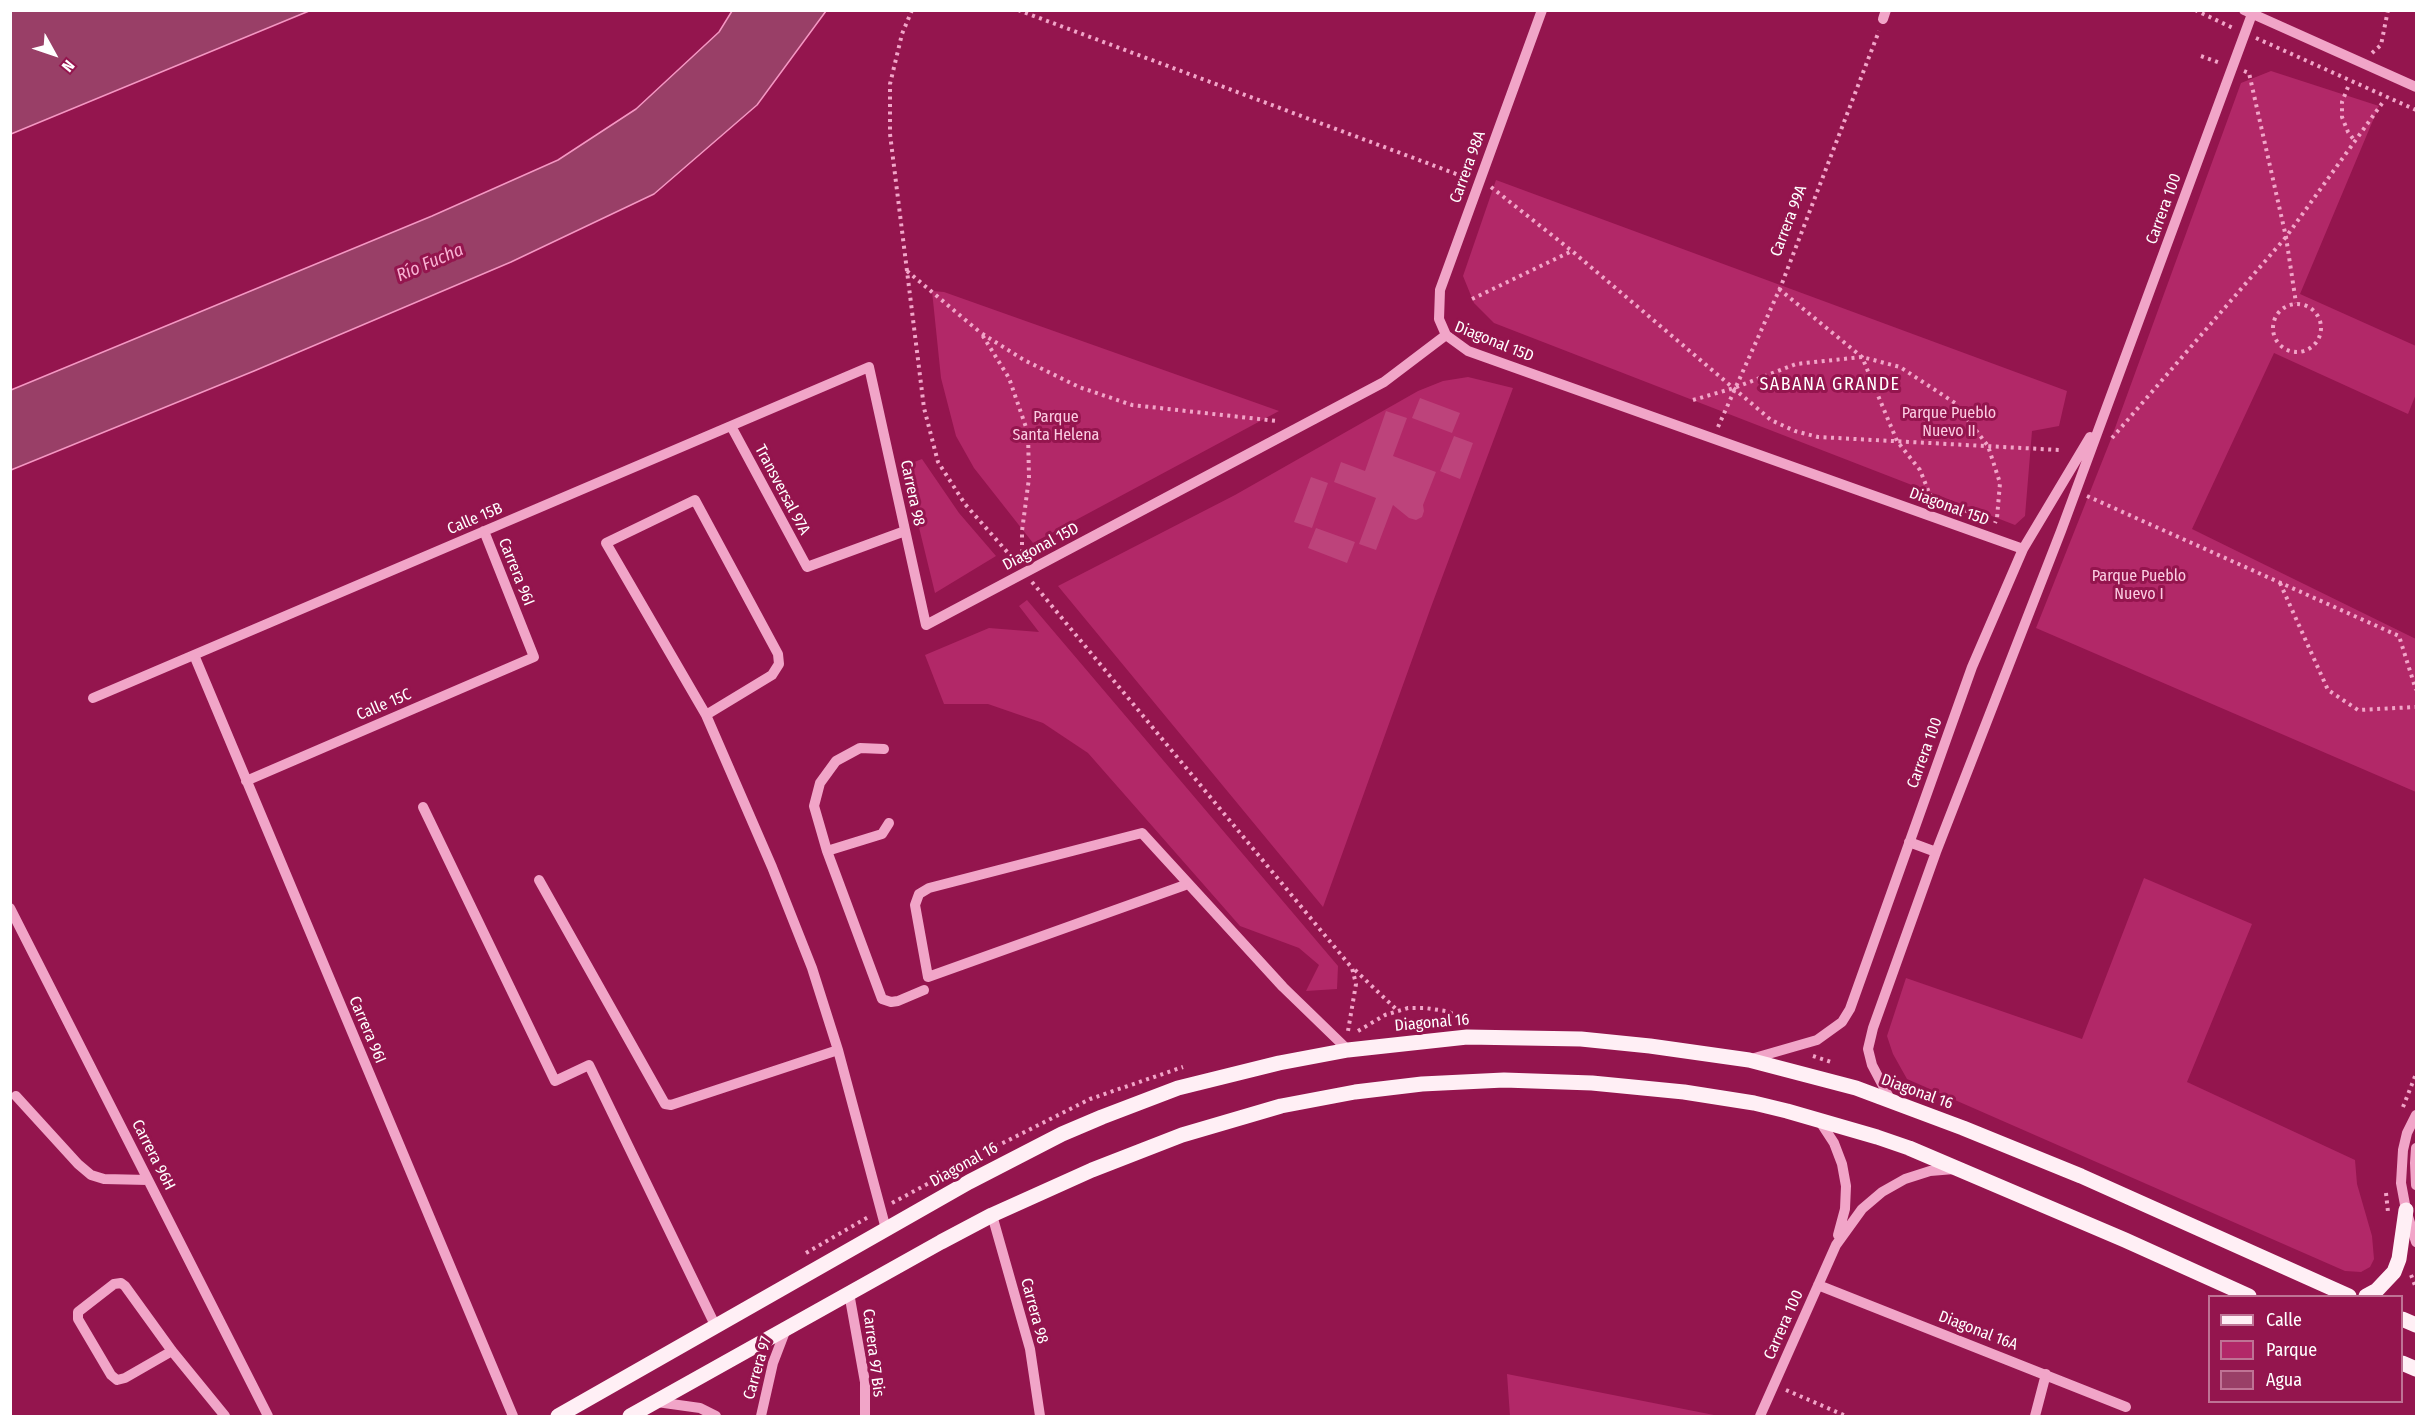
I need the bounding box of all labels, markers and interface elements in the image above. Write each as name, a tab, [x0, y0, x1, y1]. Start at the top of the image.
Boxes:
north arrow	[24, 24, 84, 84]
text: N	[58, 56, 79, 76]
street label: Carrera 98A	[1446, 128, 1490, 206]
street label: Carrera 100	[2142, 171, 2186, 247]
street label: Carrera 99A	[1767, 183, 1811, 259]
water label: Río Fucha	[393, 239, 467, 287]
street label: Diagonal 15D	[1452, 317, 1536, 367]
district label: SABANA GRANDE	[1759, 374, 1901, 396]
park label: Parque Pueblo Nuevo II	[1902, 404, 1996, 442]
park label: Parque Santa Helena	[1013, 408, 1099, 446]
street label: Transversal 97A	[750, 442, 814, 538]
street label: Carrera 98	[896, 458, 928, 528]
street label: Diagonal 15D	[1906, 484, 1992, 530]
street label: Calle 15B	[445, 499, 505, 539]
street label: Diagonal 15D	[1000, 519, 1082, 575]
street label: Carrera 96I	[494, 535, 538, 609]
park label: Parque Pueblo Nuevo I	[2092, 567, 2186, 605]
street label: Calle 15C	[354, 685, 414, 725]
street label: Carrera 100	[1903, 715, 1947, 791]
street label: Carrera 96I	[344, 994, 390, 1066]
street label: Diagonal 16	[1394, 1010, 1470, 1036]
street label: Diagonal 16	[1878, 1070, 1956, 1114]
street label: Carrera 96H	[127, 1117, 179, 1193]
street label: Diagonal 16	[927, 1138, 1001, 1192]
street label: Carrera 98	[1016, 1276, 1052, 1346]
street label: Carrera 100	[1760, 1287, 1808, 1363]
legend	[2208, 1295, 2403, 1403]
street label: Diagonal 16A	[1936, 1307, 2020, 1355]
street label: Carrera 97 Bis	[858, 1308, 888, 1398]
text: Calle	[2266, 1309, 2302, 1331]
street label: Carrera 97	[740, 1334, 776, 1402]
text: Parque	[2266, 1339, 2317, 1361]
text: Agua	[2266, 1369, 2302, 1391]

